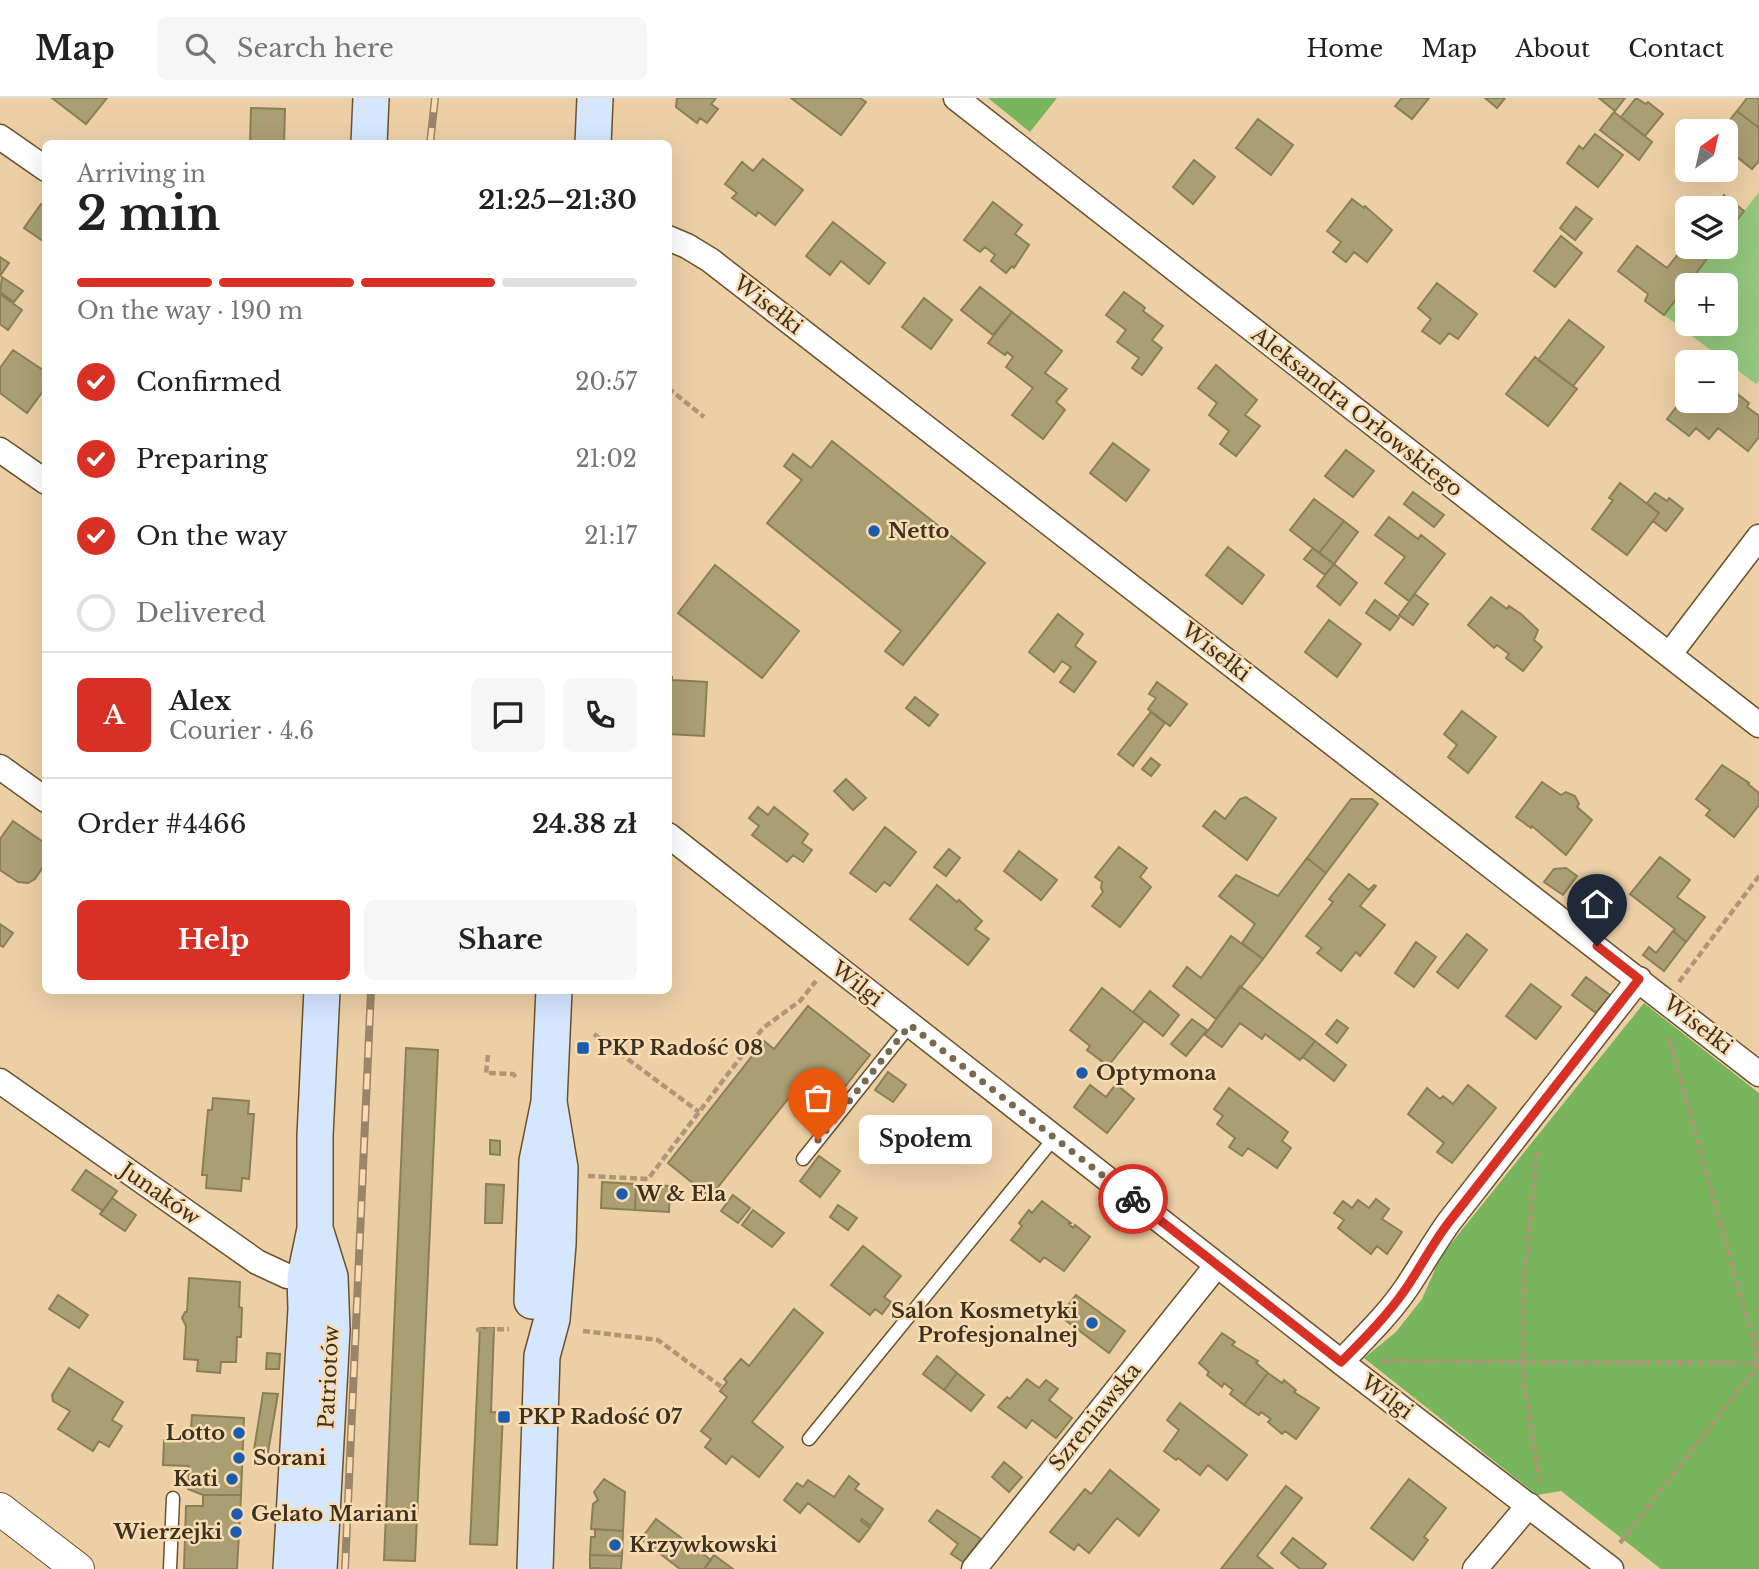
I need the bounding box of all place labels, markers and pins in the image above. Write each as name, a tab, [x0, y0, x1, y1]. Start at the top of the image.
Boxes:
place label: Netto	[888, 518, 950, 544]
marker: Netto	[866, 523, 882, 539]
pin	[1567, 874, 1627, 946]
place label: PKP Radość 08	[597, 1035, 763, 1061]
marker: PKP Radość 08	[575, 1040, 591, 1056]
place label: Optymona	[1096, 1060, 1216, 1086]
marker: Optymona	[1074, 1065, 1090, 1081]
pin	[788, 1068, 848, 1140]
callout: Społem	[860, 1116, 993, 1164]
place label: W & Ela	[635, 1181, 726, 1207]
marker: W & Ela	[614, 1186, 630, 1202]
place label: Salon Kosmetyki Profesjonalnej	[891, 1298, 1078, 1348]
marker: Salon Kosmetyki Profesjonalnej	[1084, 1315, 1100, 1331]
place label: PKP Radość 07	[518, 1404, 683, 1430]
marker: PKP Radość 07	[496, 1409, 512, 1425]
place label: Lotto	[165, 1420, 225, 1446]
marker: Lotto	[231, 1425, 247, 1441]
place label: Sorani	[253, 1445, 327, 1471]
marker: Sorani	[231, 1450, 247, 1466]
place label: Kati	[173, 1466, 218, 1492]
marker: Kati	[224, 1471, 240, 1487]
place label: Gelato Mariani	[251, 1501, 418, 1527]
marker: Gelato Mariani	[229, 1506, 245, 1522]
place label: Wierzejki	[112, 1519, 222, 1545]
marker: Wierzejki	[228, 1524, 244, 1540]
place label: Krzywkowski	[629, 1532, 778, 1558]
marker: Krzywkowski	[607, 1537, 623, 1553]

